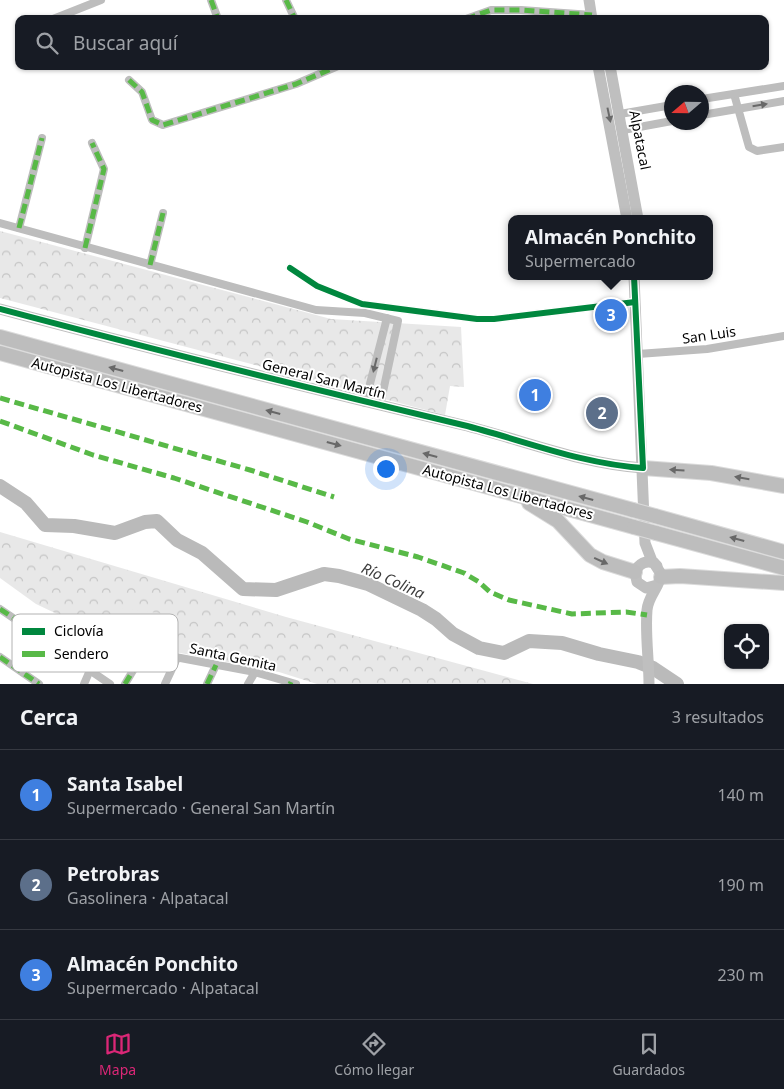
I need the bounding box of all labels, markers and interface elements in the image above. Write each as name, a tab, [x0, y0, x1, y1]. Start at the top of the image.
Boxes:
search box	[15, 15, 769, 70]
icon: search	[33, 29, 61, 57]
text: Buscar aquí	[73, 30, 178, 56]
north arrow	[664, 85, 709, 130]
one-way arrow	[752, 101, 768, 109]
one-way arrow	[605, 108, 613, 124]
street label: Alpatacal	[625, 109, 656, 171]
popup	[508, 215, 713, 280]
text: Almacén Ponchito	[525, 224, 696, 250]
text: Supermercado	[525, 250, 636, 272]
pin: 3	[595, 296, 627, 334]
street label: San Luis	[681, 321, 737, 348]
street label: Autopista Los Libertadores	[30, 353, 205, 417]
street label: General San Martín	[260, 354, 388, 403]
one-way arrow	[371, 357, 379, 372]
one-way arrow	[109, 365, 124, 373]
pin: 1	[519, 376, 551, 414]
pin: 2	[586, 394, 618, 432]
one-way arrow	[265, 408, 280, 416]
one-way arrow	[327, 441, 342, 449]
one-way arrow	[422, 450, 437, 458]
your location	[373, 456, 399, 482]
street label: Autopista Los Libertadores	[421, 460, 596, 524]
one-way arrow	[669, 465, 685, 473]
one-way arrow	[734, 473, 750, 481]
one-way arrow	[579, 493, 594, 501]
one-way arrow	[729, 534, 744, 542]
water label: Río Colina	[359, 557, 429, 603]
one-way arrow	[594, 557, 608, 565]
legend	[12, 614, 178, 672]
text: Ciclovía	[54, 621, 104, 640]
map controls	[724, 624, 769, 669]
button: locate	[724, 624, 769, 669]
street label: Santa Gemita	[188, 638, 278, 675]
text: Sendero	[54, 644, 109, 663]
text: Cerca	[20, 703, 78, 731]
text: 3 resultados	[672, 706, 764, 728]
text: Santa Isabel	[67, 771, 183, 797]
text: 1	[31, 784, 41, 806]
text: 140 m	[717, 784, 764, 806]
text: Supermercado · General San Martín	[67, 797, 335, 819]
text: Petrobras	[67, 861, 159, 887]
text: 2	[31, 874, 41, 896]
text: 190 m	[717, 874, 764, 896]
text: Gasolinera · Alpatacal	[67, 887, 229, 909]
text: Almacén Ponchito	[67, 951, 238, 977]
text: 3	[31, 964, 41, 986]
text: 230 m	[717, 964, 764, 986]
text: Supermercado · Alpatacal	[67, 977, 259, 999]
tab: Mapa	[99, 1030, 136, 1079]
tab: Cómo llegar	[334, 1030, 414, 1079]
tab: Guardados	[612, 1030, 685, 1079]

